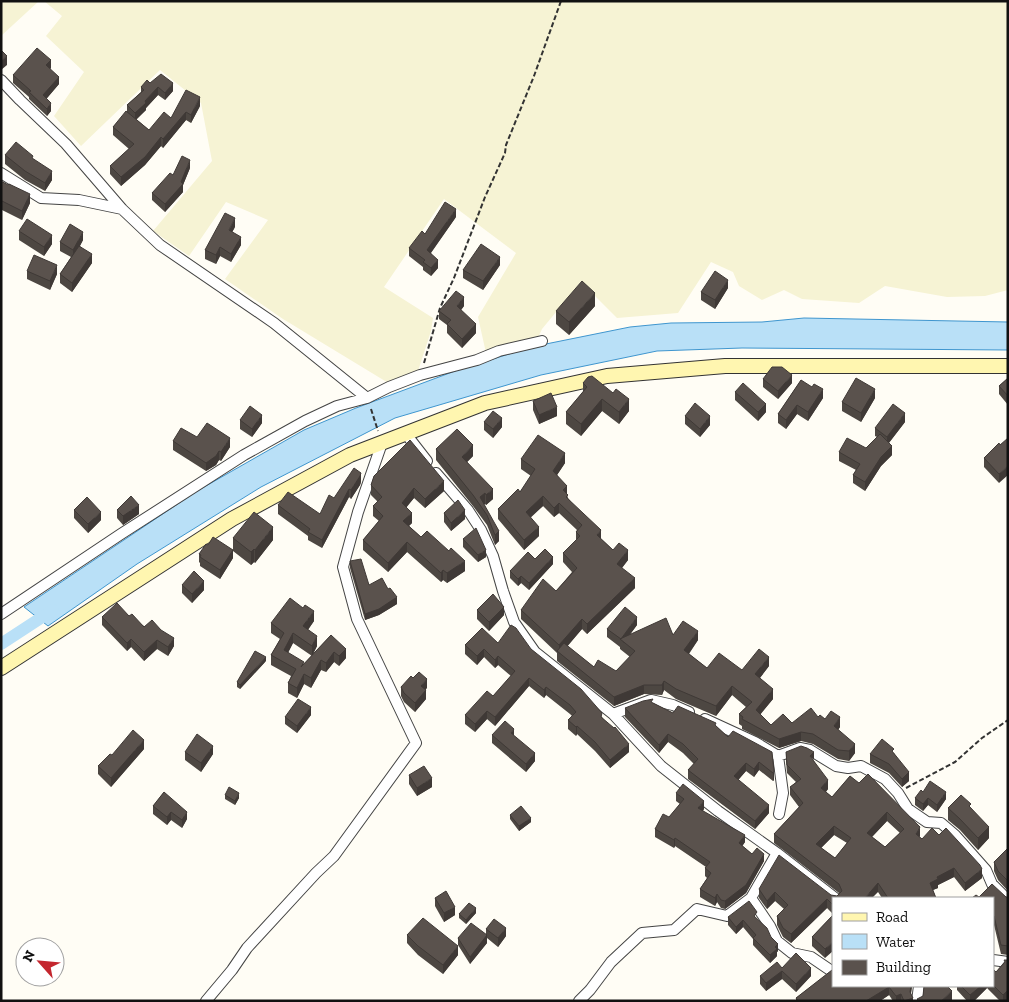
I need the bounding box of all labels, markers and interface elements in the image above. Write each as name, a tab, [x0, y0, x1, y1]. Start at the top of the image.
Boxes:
legend	[832, 897, 994, 987]
text: Road	[876, 908, 909, 926]
text: Water	[876, 933, 916, 951]
north arrow	[15, 937, 65, 987]
text: N	[19, 947, 39, 965]
text: Building	[876, 958, 931, 976]

